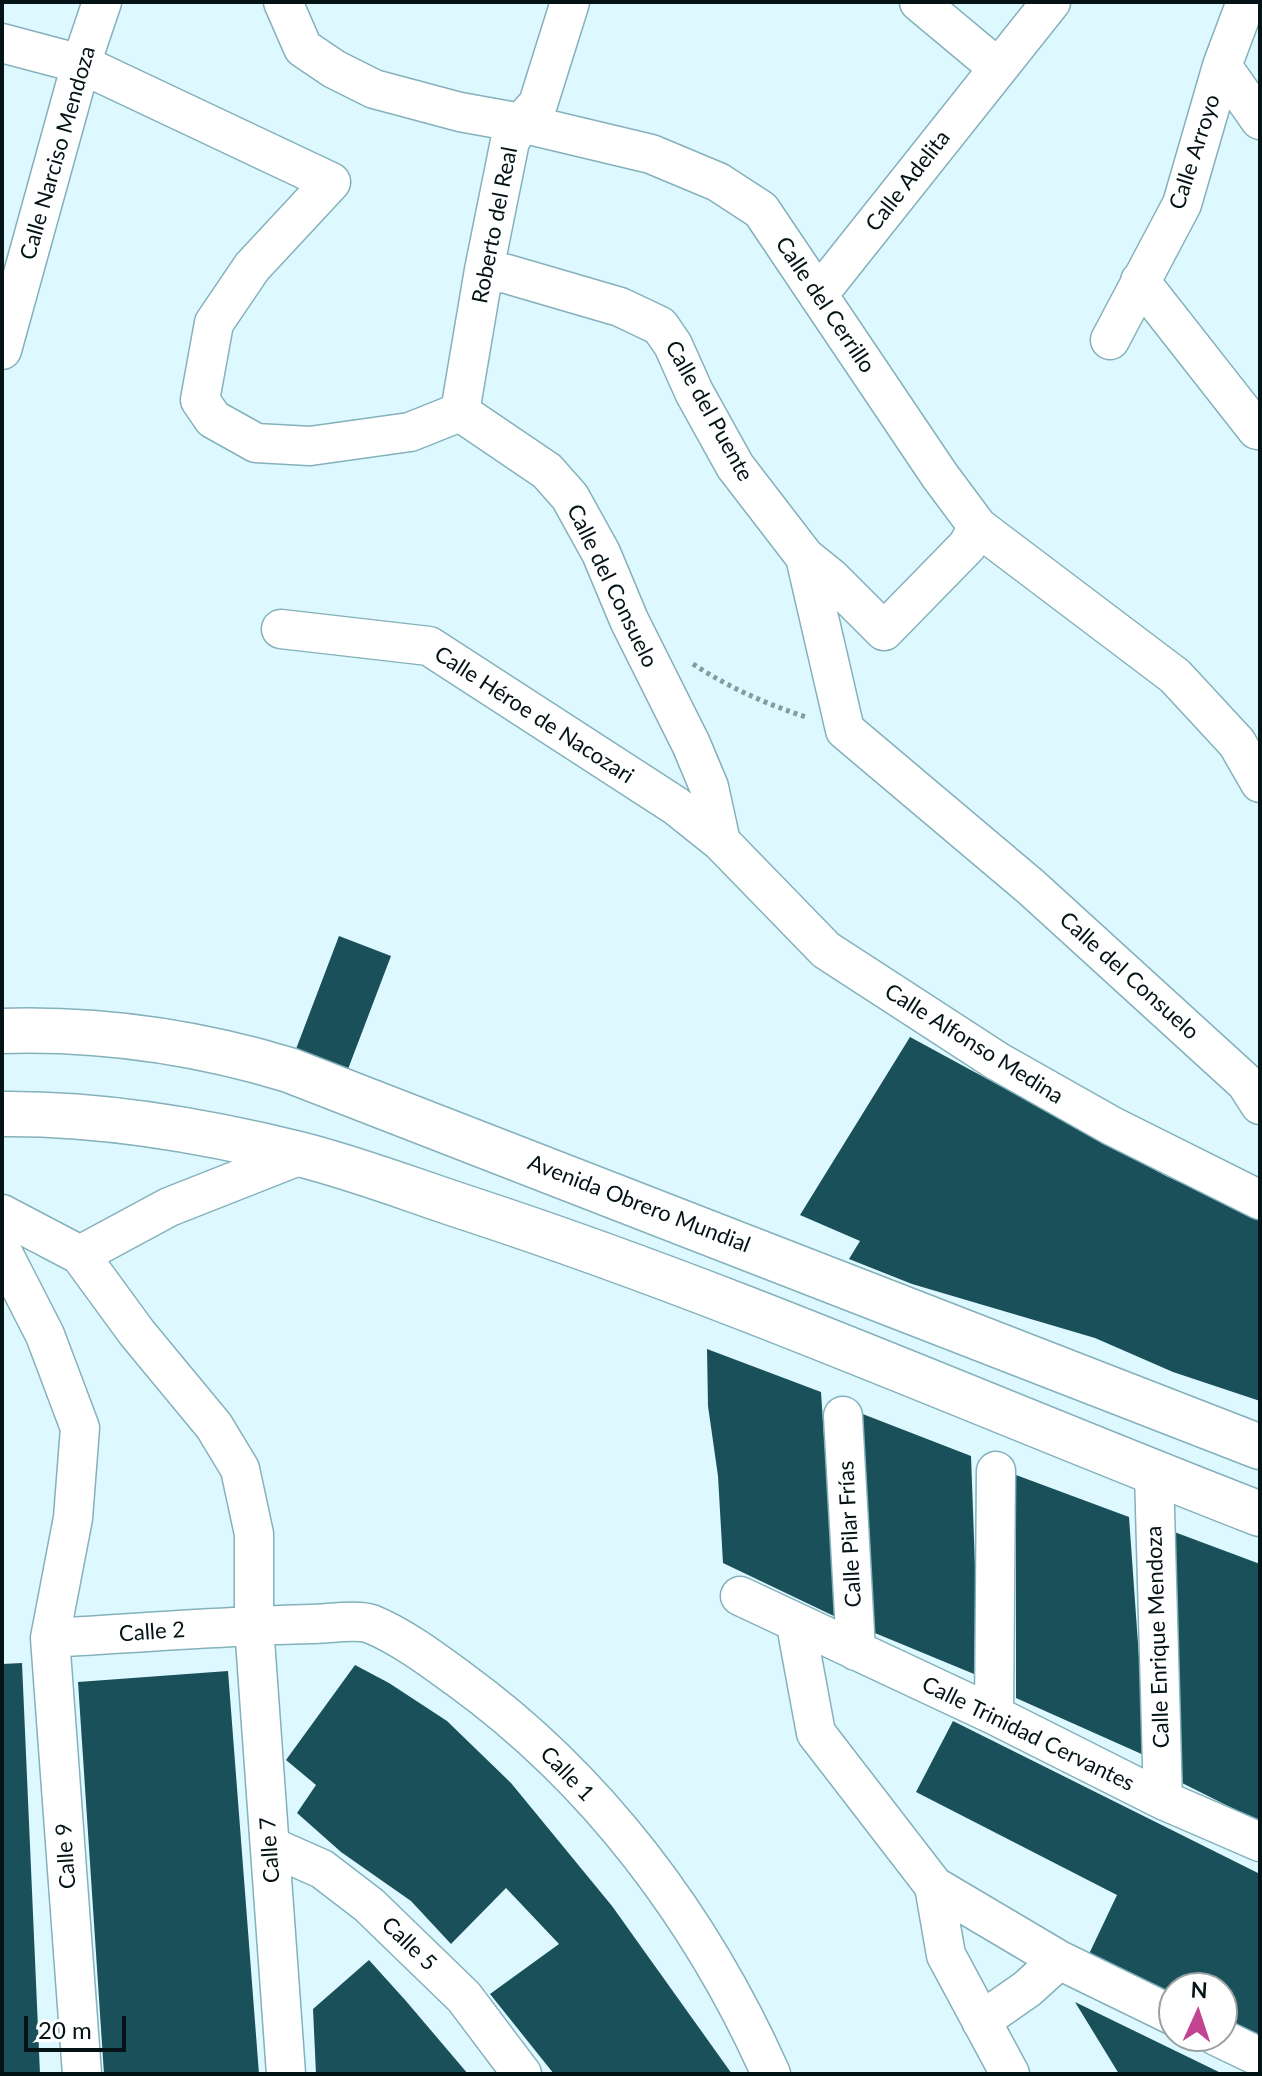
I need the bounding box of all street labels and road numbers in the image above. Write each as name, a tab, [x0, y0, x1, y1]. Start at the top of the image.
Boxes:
street label: Calle Narciso Mendoza	[15, 43, 101, 263]
street label: Calle Arroyo	[1164, 91, 1226, 213]
street label: Calle Adelita	[860, 125, 956, 237]
street label: Roberto del Real	[467, 144, 523, 306]
street label: Calle del Cerrillo	[770, 232, 880, 378]
street label: Calle del Puente	[659, 336, 759, 486]
street label: Calle del Consuelo	[561, 500, 663, 672]
street label: Calle Héroe de Nacozari	[429, 641, 639, 789]
street label: Calle del Consuelo	[1054, 907, 1204, 1045]
street label: Calle Alfonso Medina	[880, 978, 1068, 1110]
street label: Avenida Obrero Mundial	[524, 1149, 754, 1259]
street label: Calle Pilar Frías	[833, 1460, 867, 1608]
street label: Calle Enrique Mendoza	[1141, 1525, 1175, 1749]
street label: Calle 2	[118, 1617, 186, 1647]
street label: Calle Trinidad Cervantes	[917, 1671, 1139, 1797]
street label: Calle 1	[535, 1741, 599, 1807]
street label: Calle 7	[255, 1816, 285, 1884]
street label: Calle 9	[51, 1822, 81, 1890]
street label: Calle 5	[376, 1912, 442, 1976]

